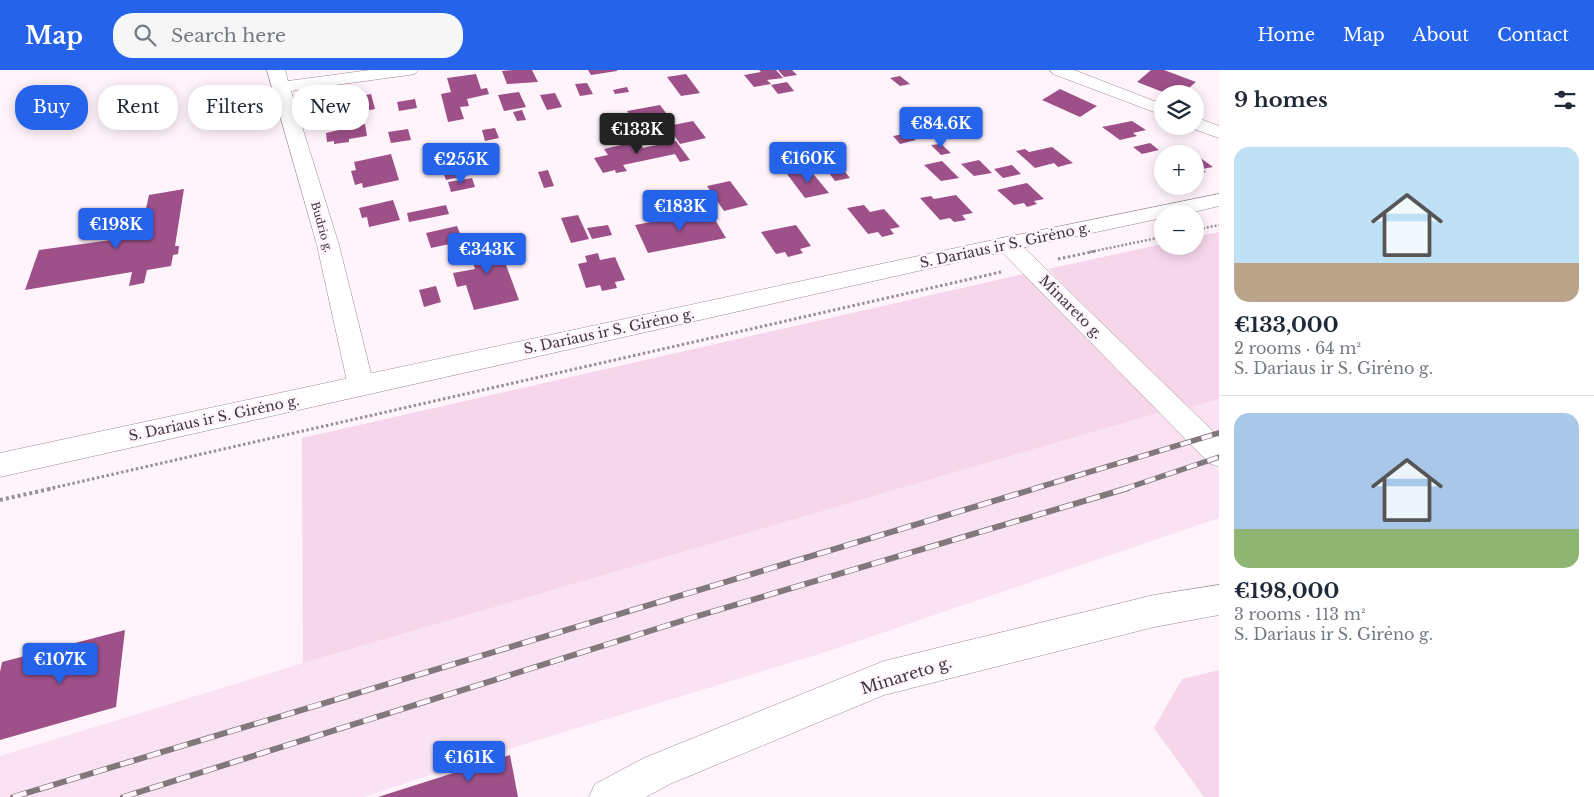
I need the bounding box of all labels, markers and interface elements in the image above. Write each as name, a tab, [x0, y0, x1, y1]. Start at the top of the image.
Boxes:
search box	[113, 13, 463, 58]
text: Map	[25, 21, 83, 50]
icon: search	[131, 21, 159, 49]
text: Search here	[171, 24, 286, 47]
text: Home	[1257, 24, 1315, 46]
text: Map	[1343, 24, 1385, 46]
text: About	[1413, 24, 1469, 46]
text: Contact	[1497, 24, 1569, 46]
chip: Buy	[15, 85, 88, 130]
chip: Rent	[98, 85, 178, 130]
chip: Filters	[188, 85, 282, 130]
chip: New	[292, 85, 369, 130]
map controls	[1154, 85, 1204, 255]
button: layers	[1154, 85, 1204, 135]
icon: filters	[1551, 86, 1579, 114]
text: 9 homes	[1234, 87, 1328, 113]
pin: €84.6K	[900, 106, 982, 149]
pin: €133K	[602, 112, 672, 155]
text: €84.6K	[911, 113, 971, 133]
text: €133K	[611, 119, 663, 139]
pin: €255K	[426, 142, 496, 185]
pin: €160K	[773, 142, 843, 184]
button: +	[1154, 145, 1204, 195]
text: €160K	[780, 148, 836, 168]
text: €255K	[434, 149, 488, 169]
icon: home	[1362, 180, 1452, 270]
pin: €183K	[645, 190, 715, 232]
text: €183K	[654, 196, 706, 216]
street label: Budrio g.	[308, 200, 336, 254]
button: −	[1154, 205, 1204, 255]
pin: €198K	[81, 208, 151, 250]
text: €198K	[89, 214, 143, 234]
street label: S. Dariaus ir S. Girėno g.	[918, 218, 1092, 272]
pin: €343K	[452, 232, 522, 275]
text: €343K	[459, 239, 515, 259]
street label: Minareto g.	[1035, 271, 1107, 343]
street label: S. Dariaus ir S. Girėno g.	[522, 304, 696, 358]
text: €133,000	[1234, 312, 1339, 338]
text: 2 rooms · 64 m²	[1234, 338, 1361, 358]
text: S. Dariaus ir S. Girėno g.	[1234, 358, 1433, 378]
street label: S. Dariaus ir S. Girėno g.	[127, 391, 301, 445]
icon: home	[1362, 445, 1452, 535]
text: €198,000	[1234, 578, 1339, 604]
text: 3 rooms · 113 m²	[1234, 604, 1365, 624]
text: S. Dariaus ir S. Girėno g.	[1234, 624, 1433, 644]
pin: €107K	[25, 642, 95, 685]
text: €107K	[34, 649, 86, 669]
street label: Minareto g.	[858, 652, 954, 698]
pin: €161K	[434, 740, 504, 783]
text: €161K	[444, 747, 494, 767]

